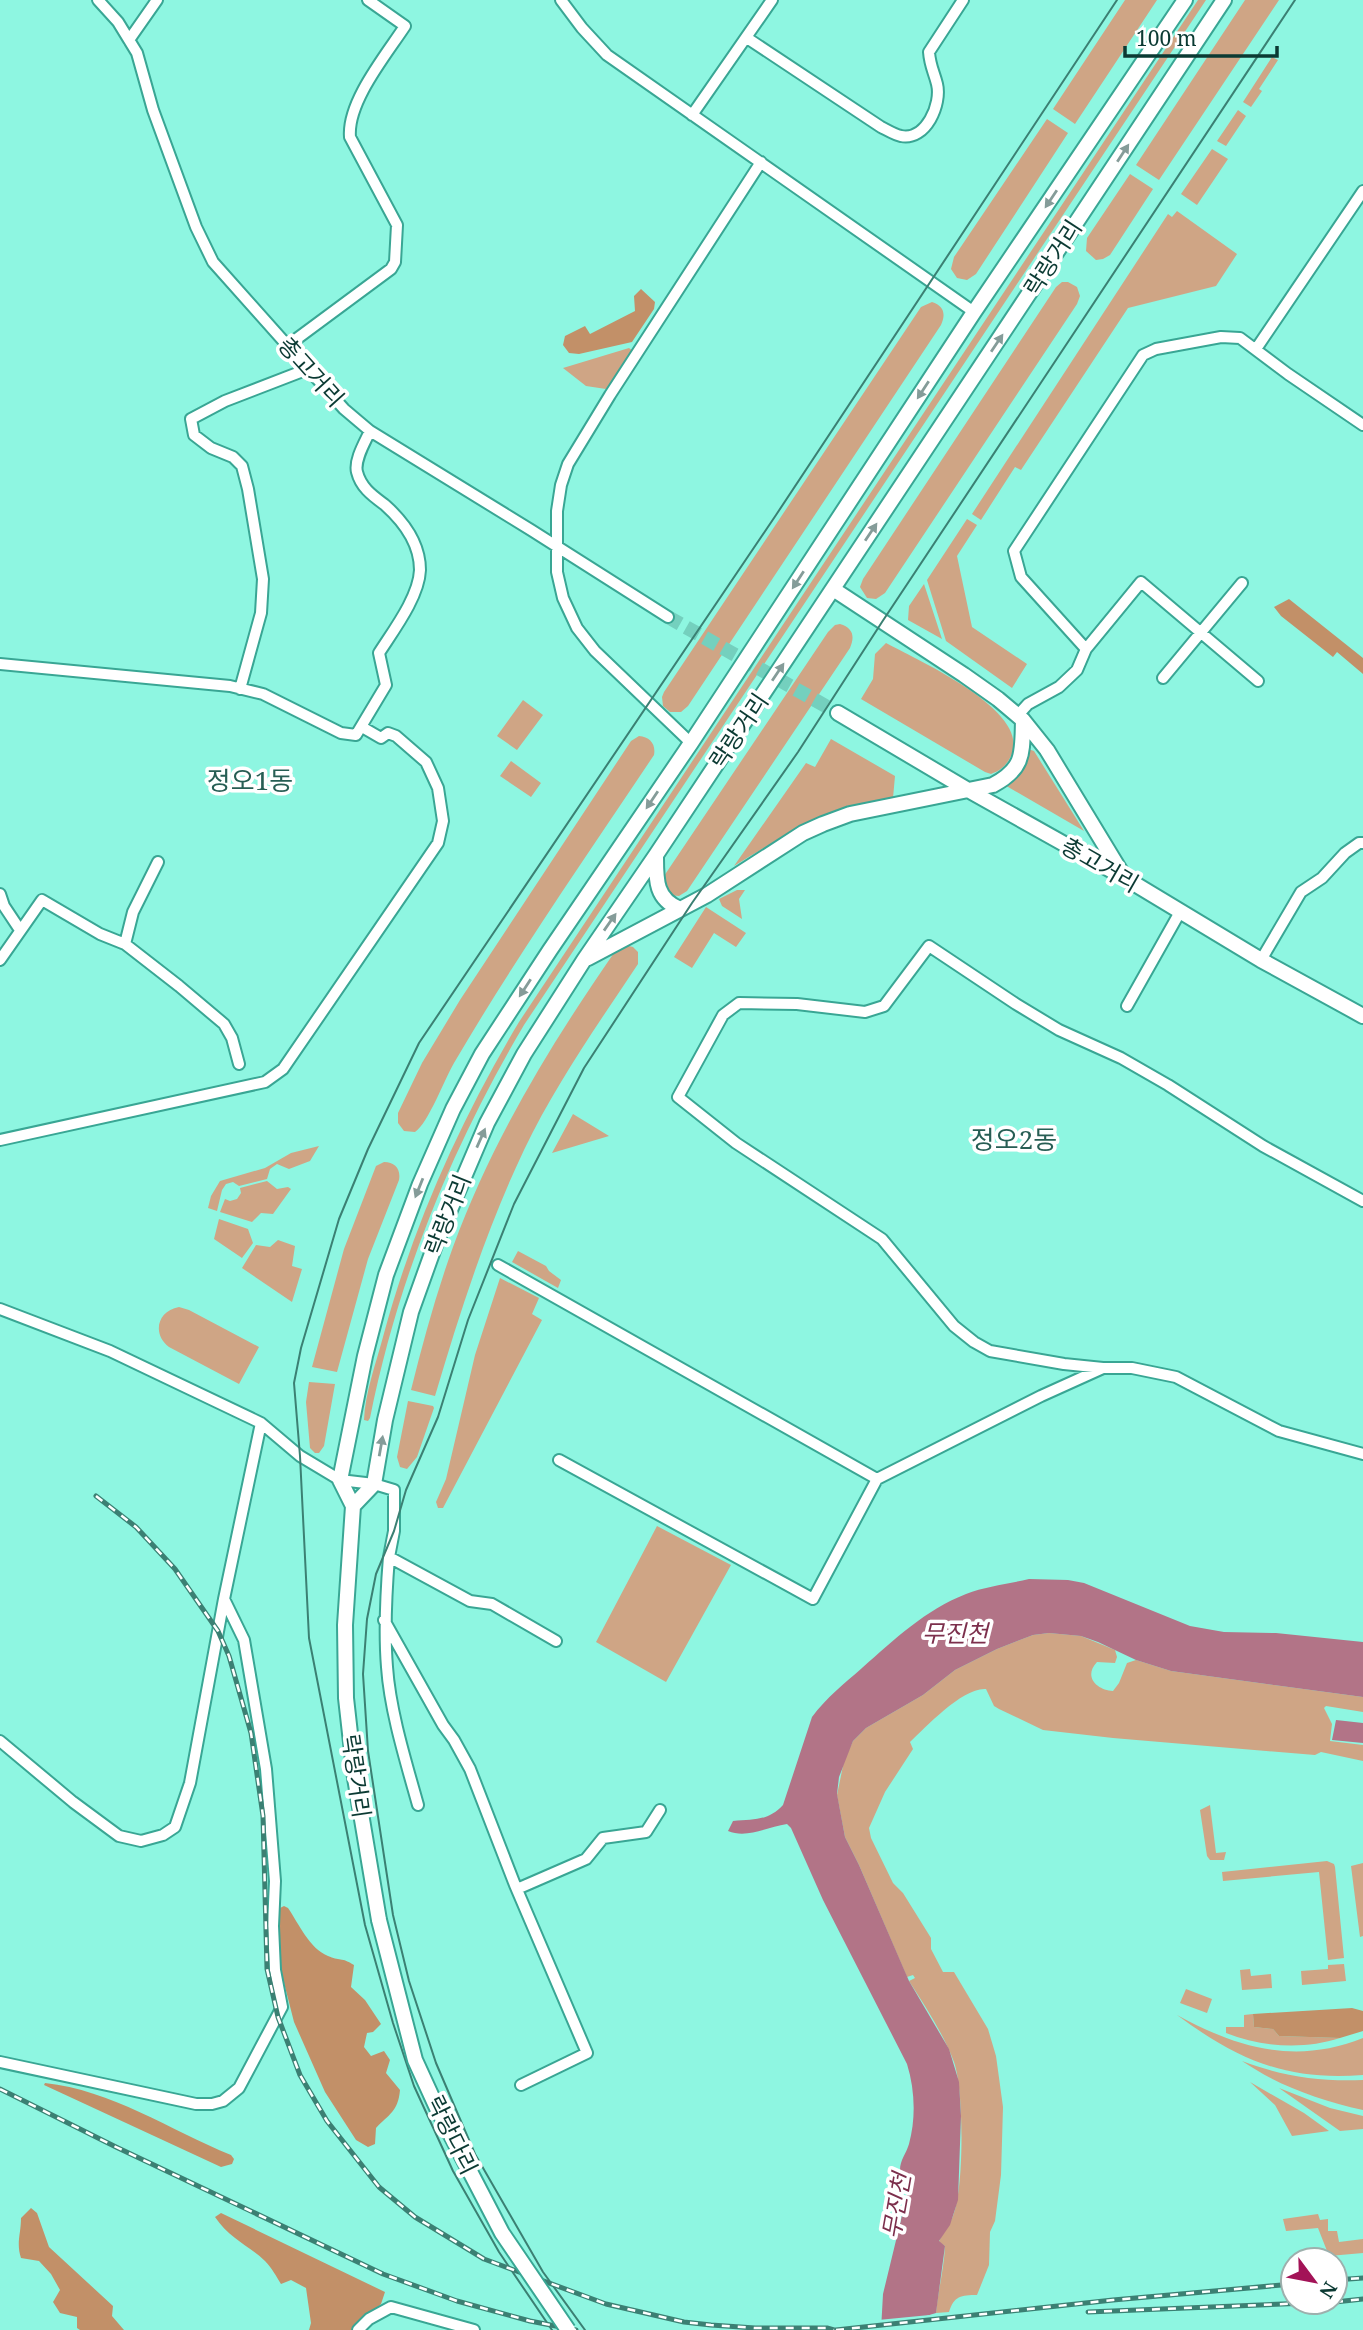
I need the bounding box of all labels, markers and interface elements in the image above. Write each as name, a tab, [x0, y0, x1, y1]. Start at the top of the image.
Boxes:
scale bar	[1125, 14, 1277, 58]
text: 100 m	[1136, 24, 1197, 52]
one-way arrow	[1116, 143, 1129, 163]
one-way arrow	[1044, 190, 1058, 208]
street label: 락랑거리	[1016, 213, 1089, 302]
street label: 총고거리	[272, 329, 352, 413]
one-way arrow	[991, 333, 1004, 353]
one-way arrow	[917, 380, 930, 400]
one-way arrow	[864, 523, 878, 541]
one-way arrow	[792, 570, 805, 590]
one-way arrow	[771, 663, 785, 681]
street label: 락랑거리	[701, 686, 775, 774]
district label: 정오1동	[207, 762, 293, 798]
one-way arrow	[646, 790, 659, 809]
street label: 총고거리	[1056, 829, 1145, 899]
one-way arrow	[603, 913, 617, 931]
one-way arrow	[518, 979, 532, 997]
district label: 정오2동	[971, 1121, 1057, 1157]
one-way arrow	[475, 1128, 487, 1148]
street label: 락랑거리	[416, 1169, 478, 1260]
one-way arrow	[413, 1178, 424, 1199]
one-way arrow	[375, 1435, 386, 1457]
water label: 무진천	[922, 1616, 991, 1649]
street label: 락랑거리	[335, 1732, 379, 1820]
street label: 락랑다리	[420, 2090, 486, 2180]
water label: 무진천	[874, 2167, 918, 2241]
north arrow	[1279, 2246, 1349, 2316]
text: N	[1313, 2277, 1343, 2303]

